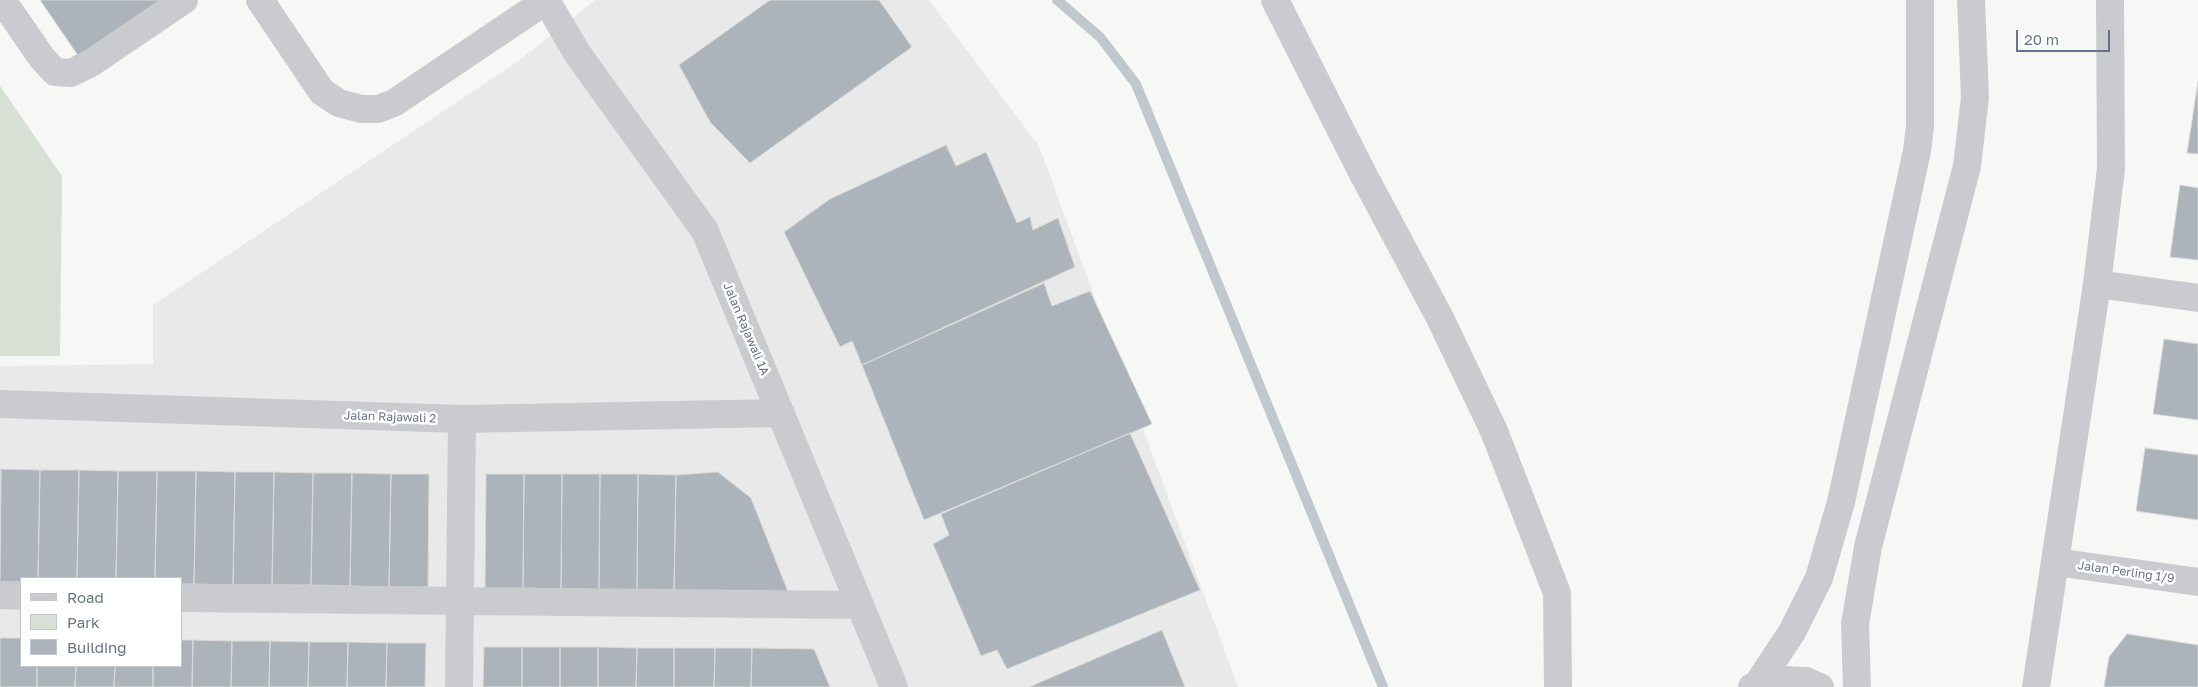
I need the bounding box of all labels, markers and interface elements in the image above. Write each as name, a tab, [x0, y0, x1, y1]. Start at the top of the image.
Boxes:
scale bar	[2018, 20, 2112, 52]
text: 20 m	[2024, 30, 2059, 48]
street label: Jalan Rajawali 1A	[720, 280, 772, 378]
street label: Jalan Rajawali 2	[344, 408, 436, 426]
street label: Jalan Perling 1/9	[2077, 558, 2175, 586]
legend	[20, 577, 182, 667]
text: Road	[67, 588, 104, 606]
text: Park	[67, 613, 99, 631]
text: Building	[67, 638, 127, 656]

